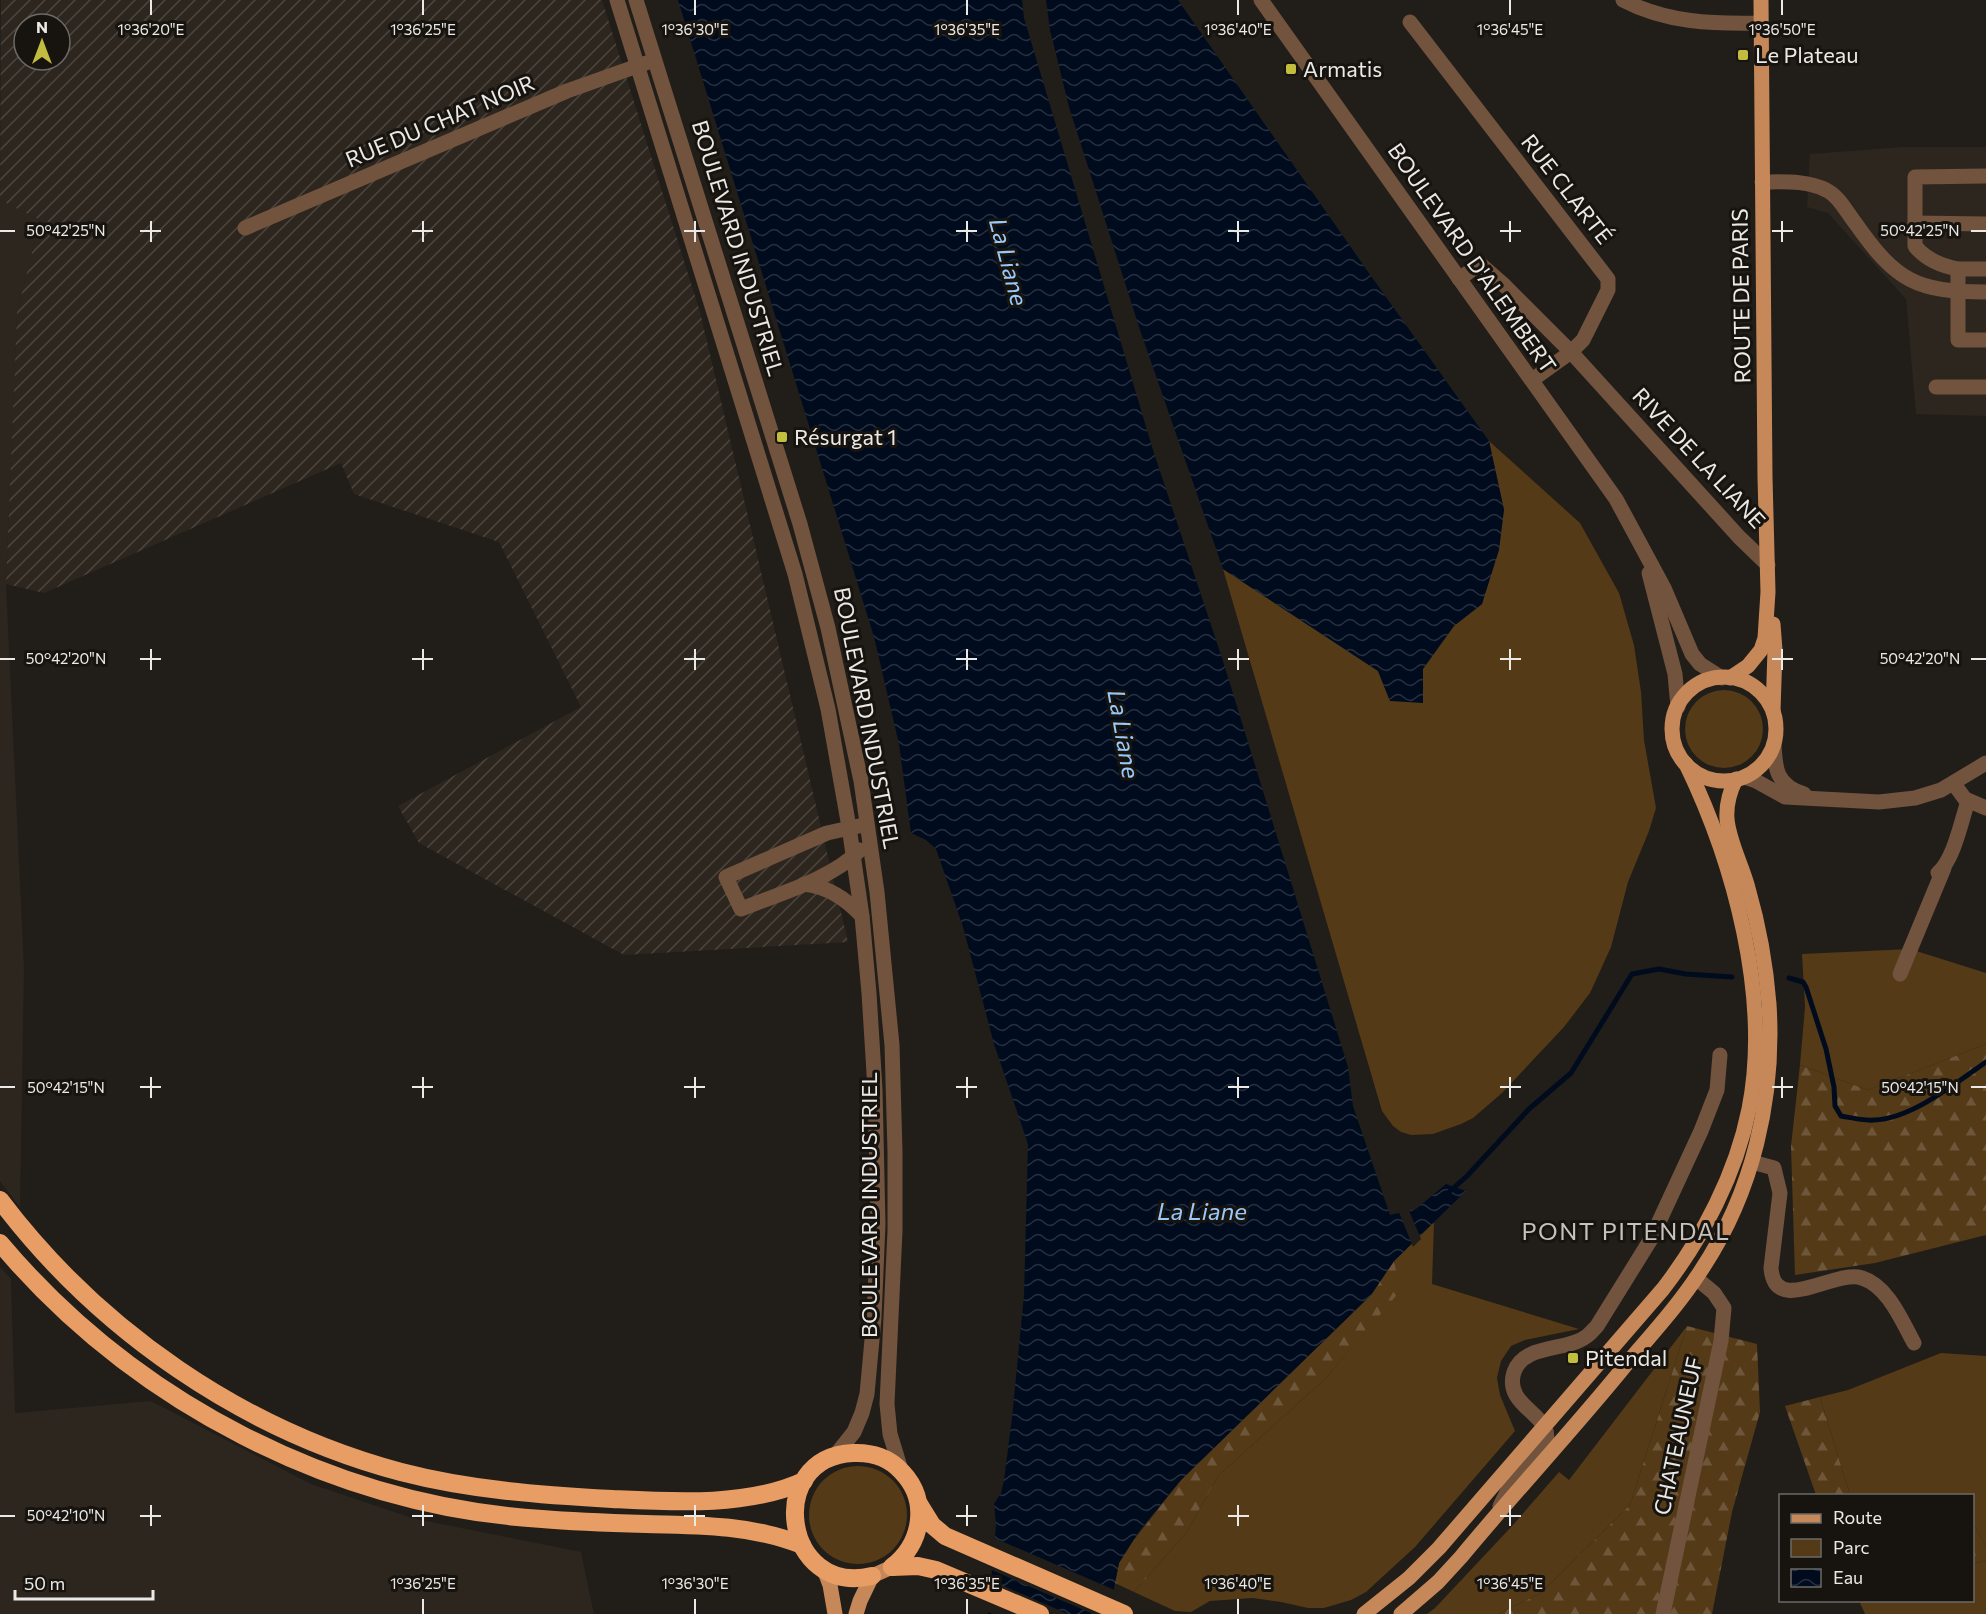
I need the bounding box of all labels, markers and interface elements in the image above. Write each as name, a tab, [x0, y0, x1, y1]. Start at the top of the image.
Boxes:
north arrow	[12, 12, 72, 72]
text: N	[36, 17, 48, 36]
text: 1°36'20"E	[118, 20, 185, 38]
text: 1°36'25"E	[390, 20, 456, 38]
text: 1°36'30"E	[661, 20, 729, 38]
text: 1°36'35"E	[934, 20, 1000, 38]
text: 1°36'40"E	[1204, 20, 1272, 38]
text: 1°36'45"E	[1477, 20, 1543, 38]
text: 1°36'50"E	[1748, 20, 1816, 38]
place label: Le Plateau	[1755, 41, 1859, 68]
marker: Le Plateau	[1736, 48, 1750, 62]
place label: Armatis	[1303, 55, 1382, 82]
marker: Armatis	[1284, 62, 1298, 76]
street label: RUE DU CHAT NOIR	[341, 68, 539, 173]
street label: BOULEVARD INDUSTRIEL	[687, 117, 790, 379]
street label: RUE CLARTÉ	[1516, 128, 1619, 249]
street label: BOULEVARD D'ALEMBERT	[1383, 137, 1562, 378]
street label: ROUTE DE PARIS	[1725, 208, 1756, 384]
water label: La Liane	[984, 215, 1035, 309]
text: 50°42'25"N	[26, 221, 106, 239]
text: 50°42'25"N	[1880, 221, 1960, 239]
street label: RIVE DE LA LIANE	[1627, 382, 1771, 534]
place label: Résurgat 1	[794, 423, 897, 450]
marker: Résurgat 1	[775, 430, 789, 444]
street label: BOULEVARD INDUSTRIEL	[829, 585, 906, 851]
text: 50°42'20"N	[26, 649, 106, 667]
text: 50°42'20"N	[1880, 649, 1960, 667]
water label: La Liane	[1102, 687, 1147, 781]
street label: BOULEVARD INDUSTRIEL	[855, 1072, 882, 1338]
text: 50°42'15"N	[27, 1078, 105, 1096]
text: 50°42'15"N	[1881, 1078, 1959, 1096]
water label: La Liane	[1157, 1196, 1247, 1225]
district label: PONT PITENDAL	[1522, 1216, 1731, 1245]
place label: Pitendal	[1585, 1344, 1667, 1371]
marker: Pitendal	[1566, 1351, 1580, 1365]
street label: CHATEAUNEUF	[1648, 1354, 1707, 1517]
legend	[1779, 1494, 1974, 1602]
text: 50°42'10"N	[27, 1506, 105, 1524]
text: Route	[1833, 1506, 1882, 1528]
text: Parc	[1833, 1536, 1870, 1558]
scale bar	[15, 1563, 153, 1601]
text: Eau	[1833, 1566, 1863, 1588]
text: 50 m	[24, 1572, 65, 1594]
text: 1°36'25"E	[390, 1574, 456, 1592]
text: 1°36'30"E	[661, 1574, 729, 1592]
text: 1°36'35"E	[934, 1574, 1000, 1592]
text: 1°36'40"E	[1204, 1574, 1272, 1592]
text: 1°36'45"E	[1477, 1574, 1543, 1592]

